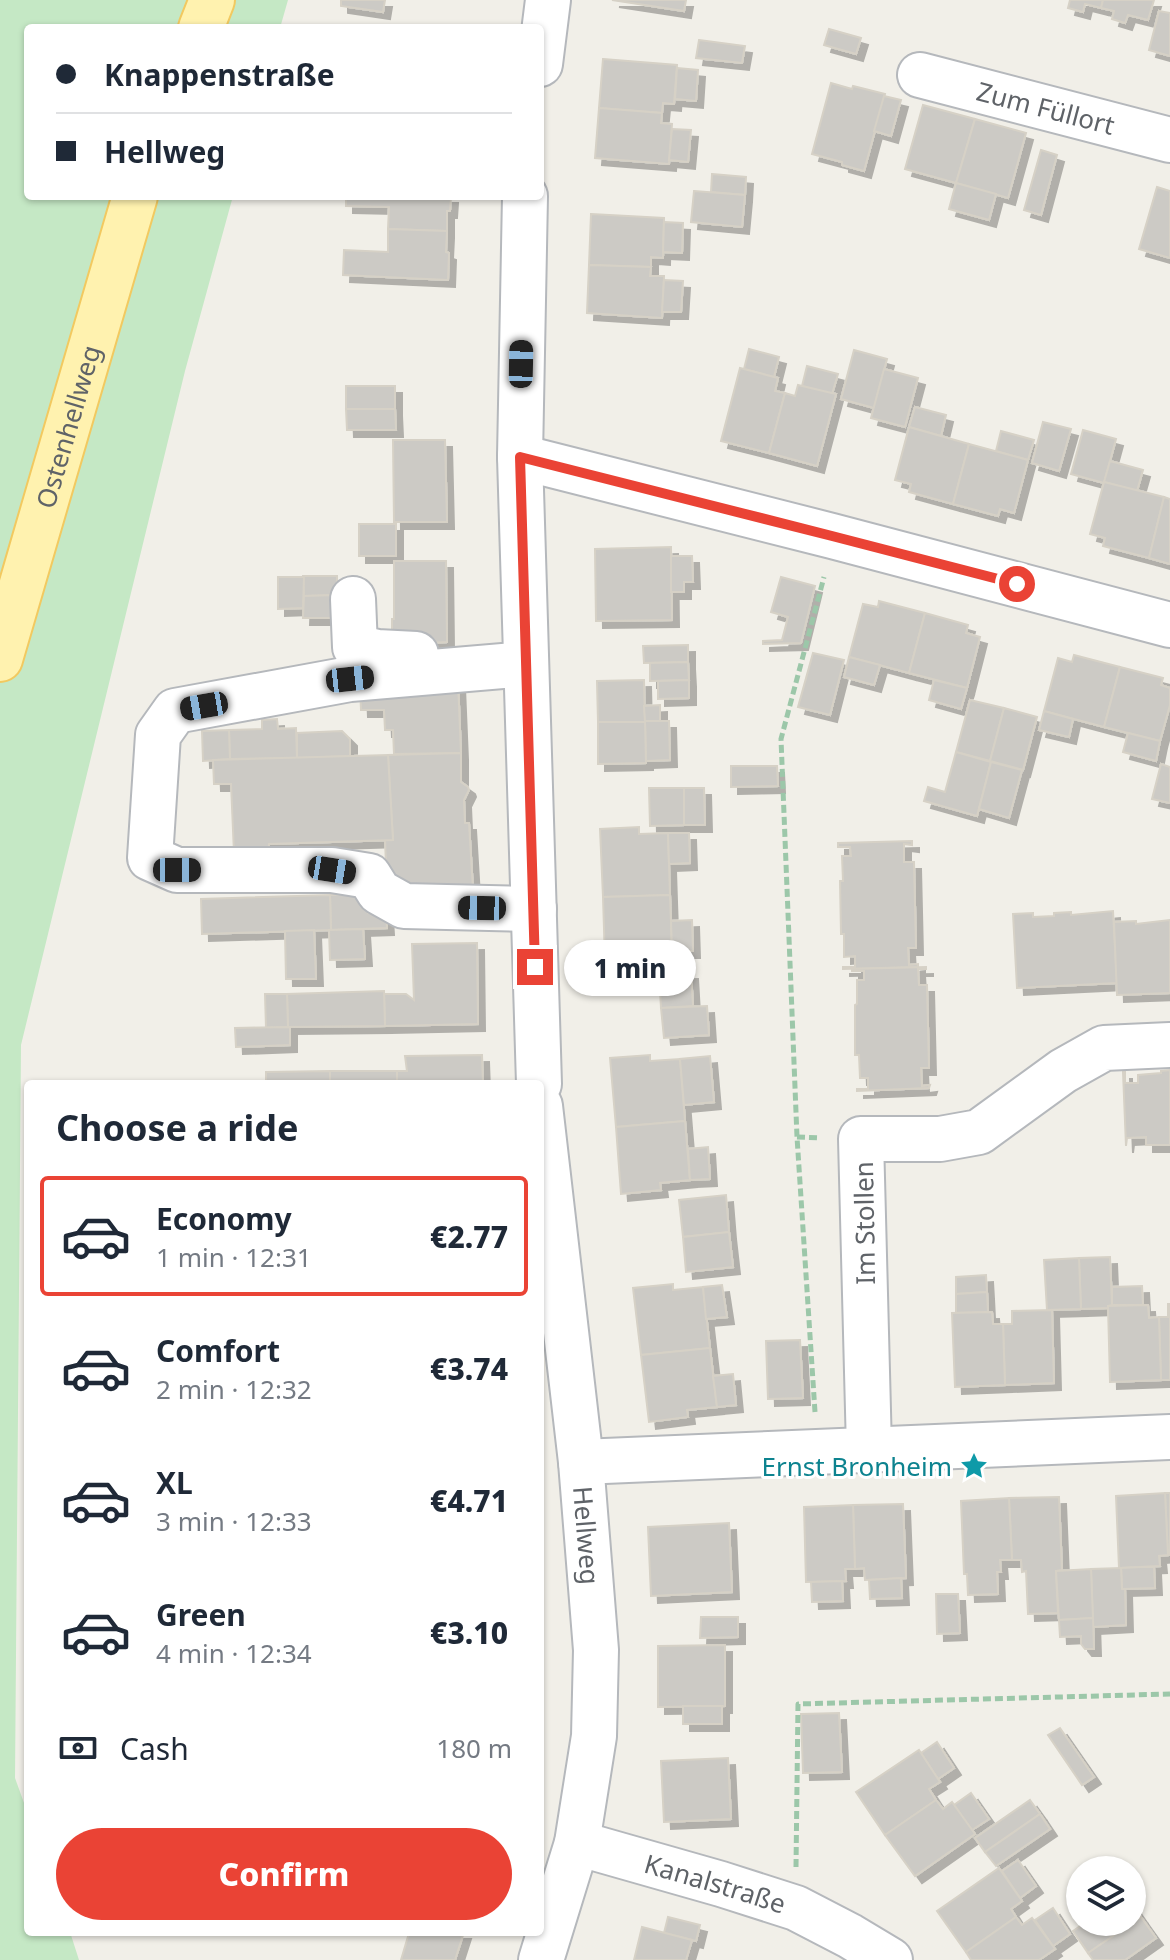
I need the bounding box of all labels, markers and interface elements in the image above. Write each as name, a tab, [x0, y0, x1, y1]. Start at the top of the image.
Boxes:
text: Knappenstraße	[104, 54, 335, 95]
street label: Zum Füllort	[973, 73, 1119, 143]
text: Hellweg	[104, 131, 225, 172]
car	[509, 340, 533, 388]
street label: Ostenhellweg	[27, 341, 109, 512]
route start	[999, 566, 1035, 602]
car	[325, 665, 375, 693]
car	[178, 690, 230, 722]
car	[306, 854, 358, 886]
car	[153, 858, 201, 882]
car	[458, 896, 506, 920]
callout: 1 min	[563, 939, 695, 995]
route end	[517, 949, 553, 985]
text: 1 min	[594, 950, 666, 986]
text: Choose a ride	[56, 1103, 298, 1152]
street label: Im Stollen	[845, 1161, 883, 1285]
text: Economy	[156, 1198, 292, 1239]
icon: car	[60, 1200, 132, 1272]
text: €2.77	[430, 1216, 508, 1257]
text: 1 min · 12:31	[156, 1239, 312, 1275]
text: Comfort	[156, 1330, 280, 1371]
icon: car	[60, 1332, 132, 1404]
text: €3.74	[430, 1348, 508, 1389]
text: 2 min · 12:32	[156, 1371, 312, 1407]
place label: Ernst Bronheim	[761, 1448, 952, 1484]
place icon: Ernst Bronheim	[959, 1451, 989, 1481]
text: XL	[156, 1462, 193, 1503]
icon: car	[60, 1464, 132, 1536]
text: €4.71	[430, 1480, 508, 1521]
street label: Hellweg	[565, 1485, 609, 1586]
text: 3 min · 12:33	[156, 1503, 312, 1539]
text: Green	[156, 1594, 246, 1635]
icon: car	[60, 1596, 132, 1668]
text: €3.10	[430, 1612, 508, 1653]
text: 4 min · 12:34	[156, 1635, 312, 1671]
icon: cash	[56, 1726, 100, 1770]
text: Cash	[120, 1728, 189, 1769]
text: 180 m	[436, 1730, 512, 1766]
button: Confirm	[56, 1828, 512, 1920]
street label: Kanalstraße	[640, 1845, 790, 1922]
map controls	[1066, 1856, 1146, 1936]
button: layers	[1066, 1856, 1146, 1936]

